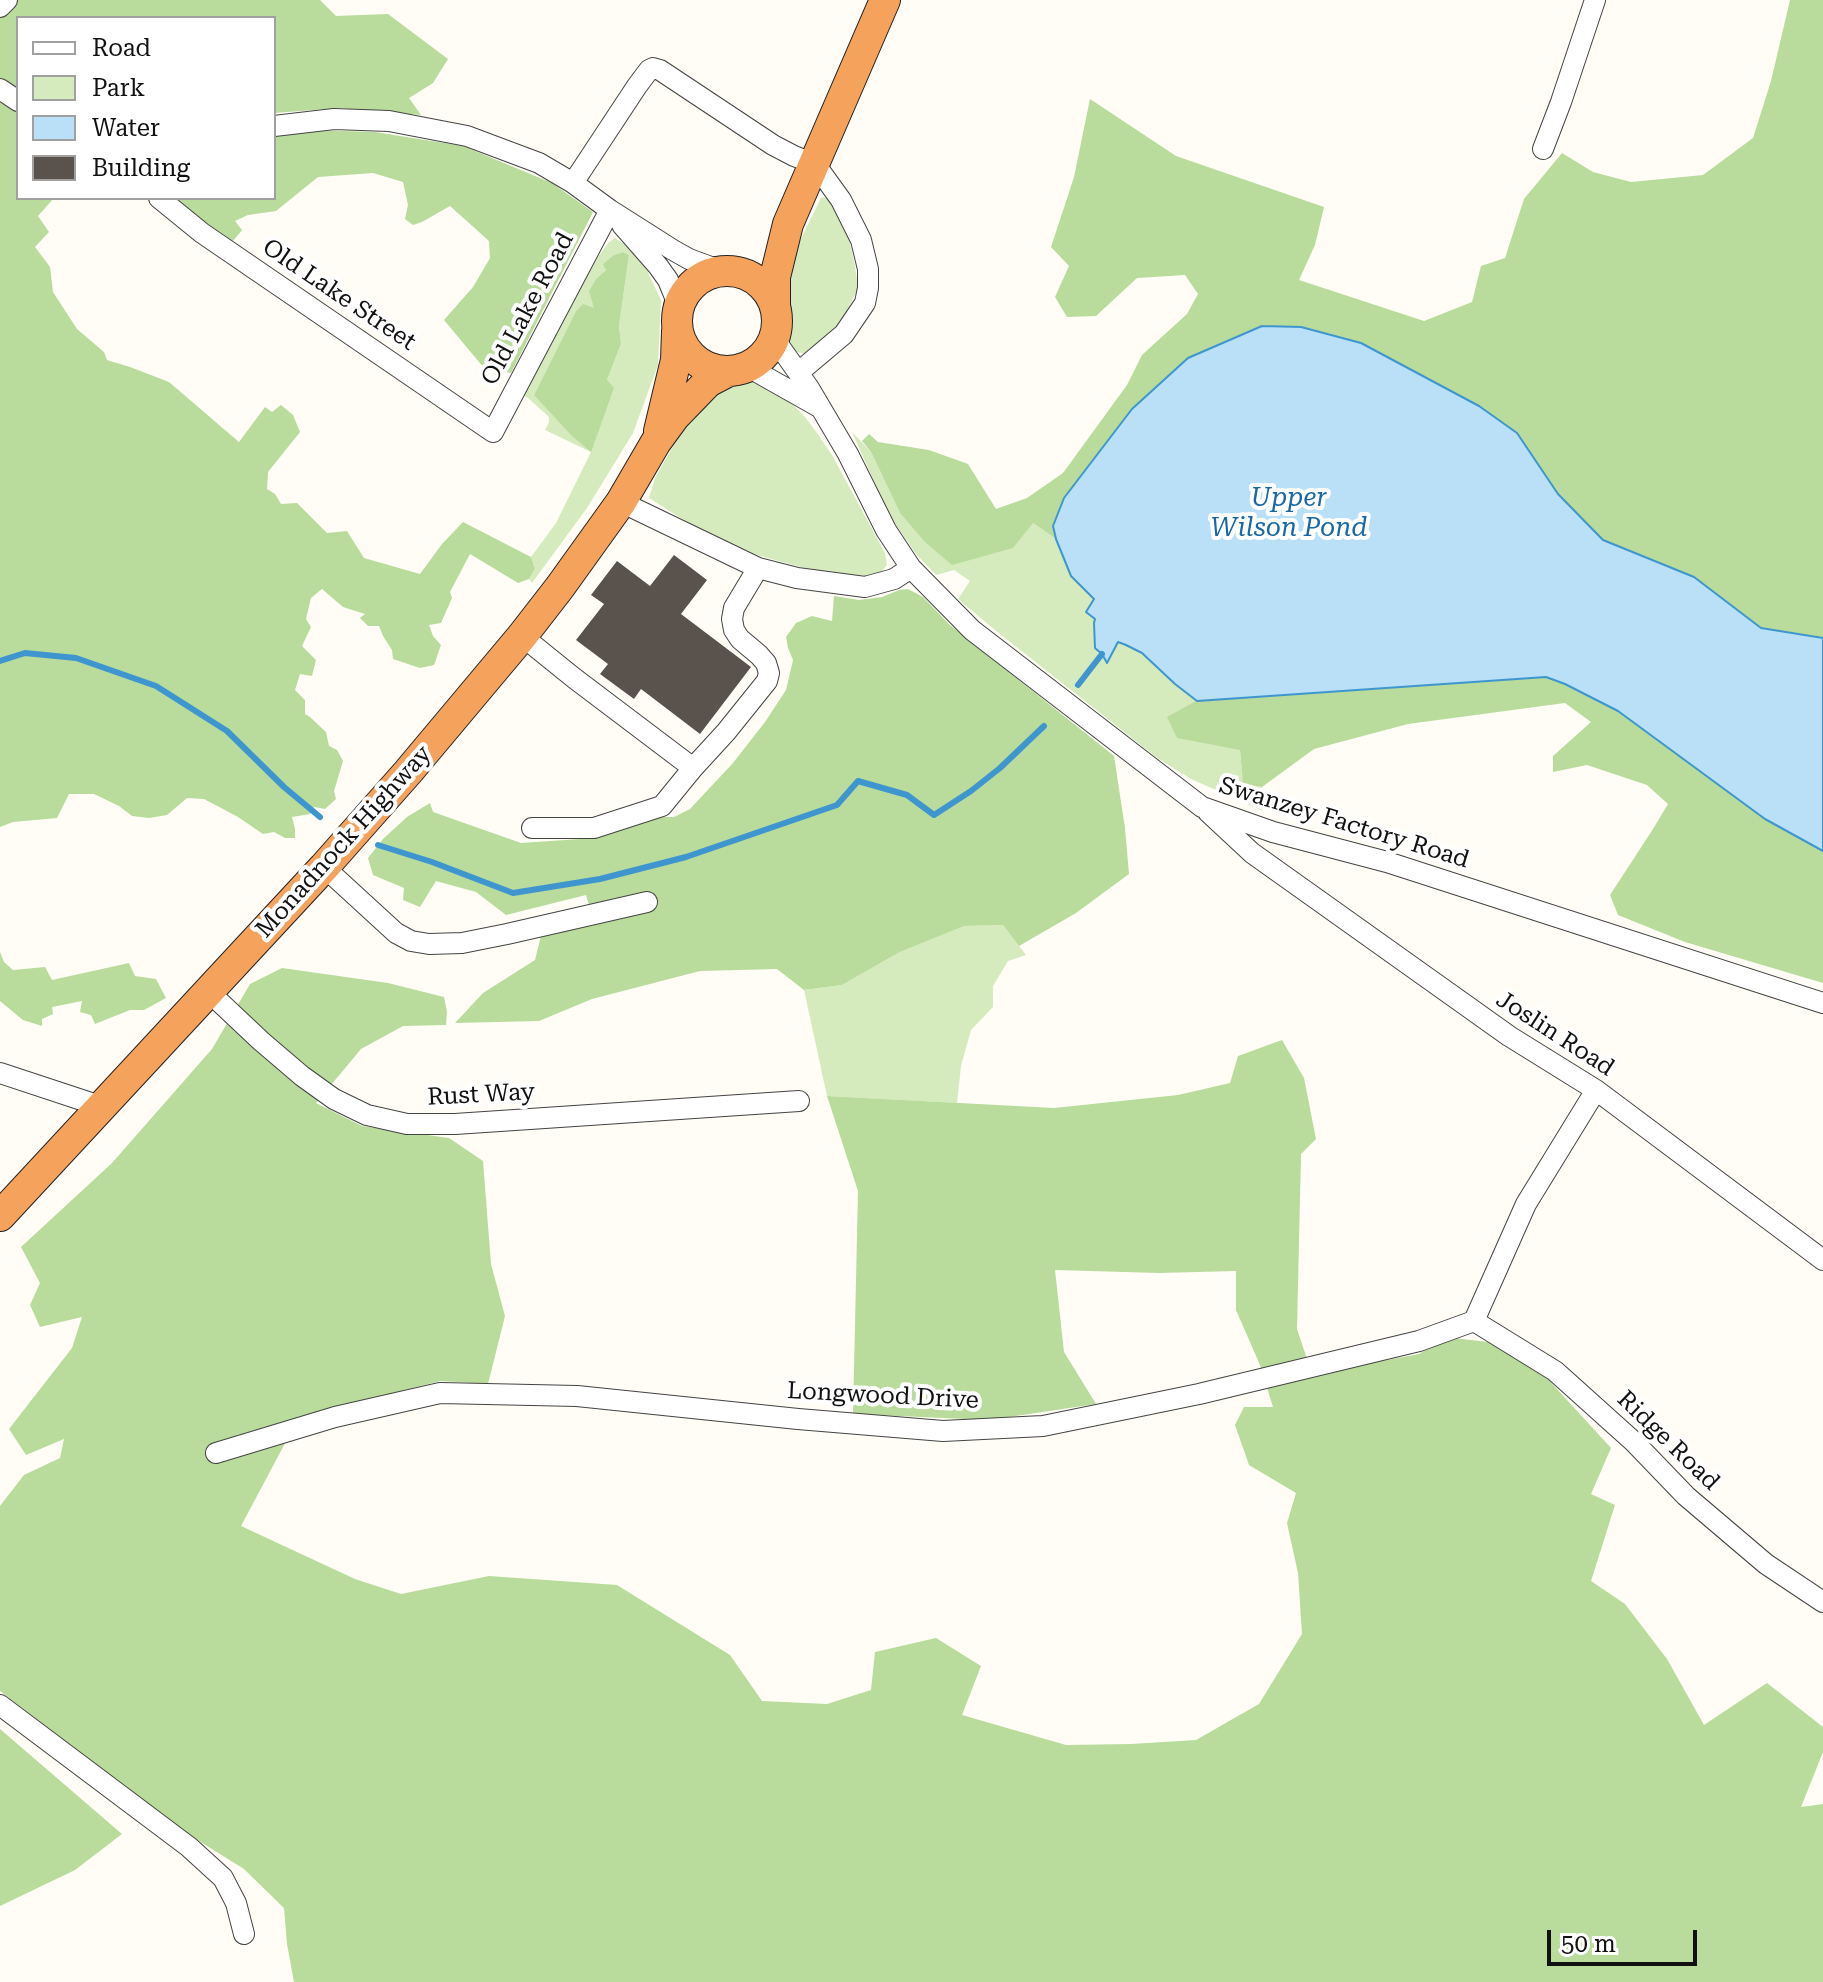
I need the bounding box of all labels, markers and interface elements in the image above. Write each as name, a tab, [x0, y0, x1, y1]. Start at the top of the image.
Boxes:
legend	[16, 16, 276, 200]
text: Road	[92, 34, 151, 62]
text: Park	[92, 74, 145, 102]
text: Water	[92, 114, 160, 142]
text: Building	[92, 154, 190, 182]
street label: Old Lake Road	[476, 228, 580, 390]
street label: Old Lake Street	[257, 233, 421, 357]
water label: Upper Wilson Pond	[1210, 482, 1368, 544]
street label: Monadnock Highway	[250, 740, 438, 944]
street label: Swanzey Factory Road	[1216, 771, 1472, 875]
street label: Joslin Road	[1491, 985, 1619, 1083]
street label: Rust Way	[427, 1078, 535, 1112]
street label: Longwood Drive	[786, 1377, 980, 1415]
street label: Ridge Road	[1611, 1385, 1725, 1497]
scale bar	[1551, 1914, 1701, 1964]
text: 50 m	[1561, 1930, 1616, 1958]

